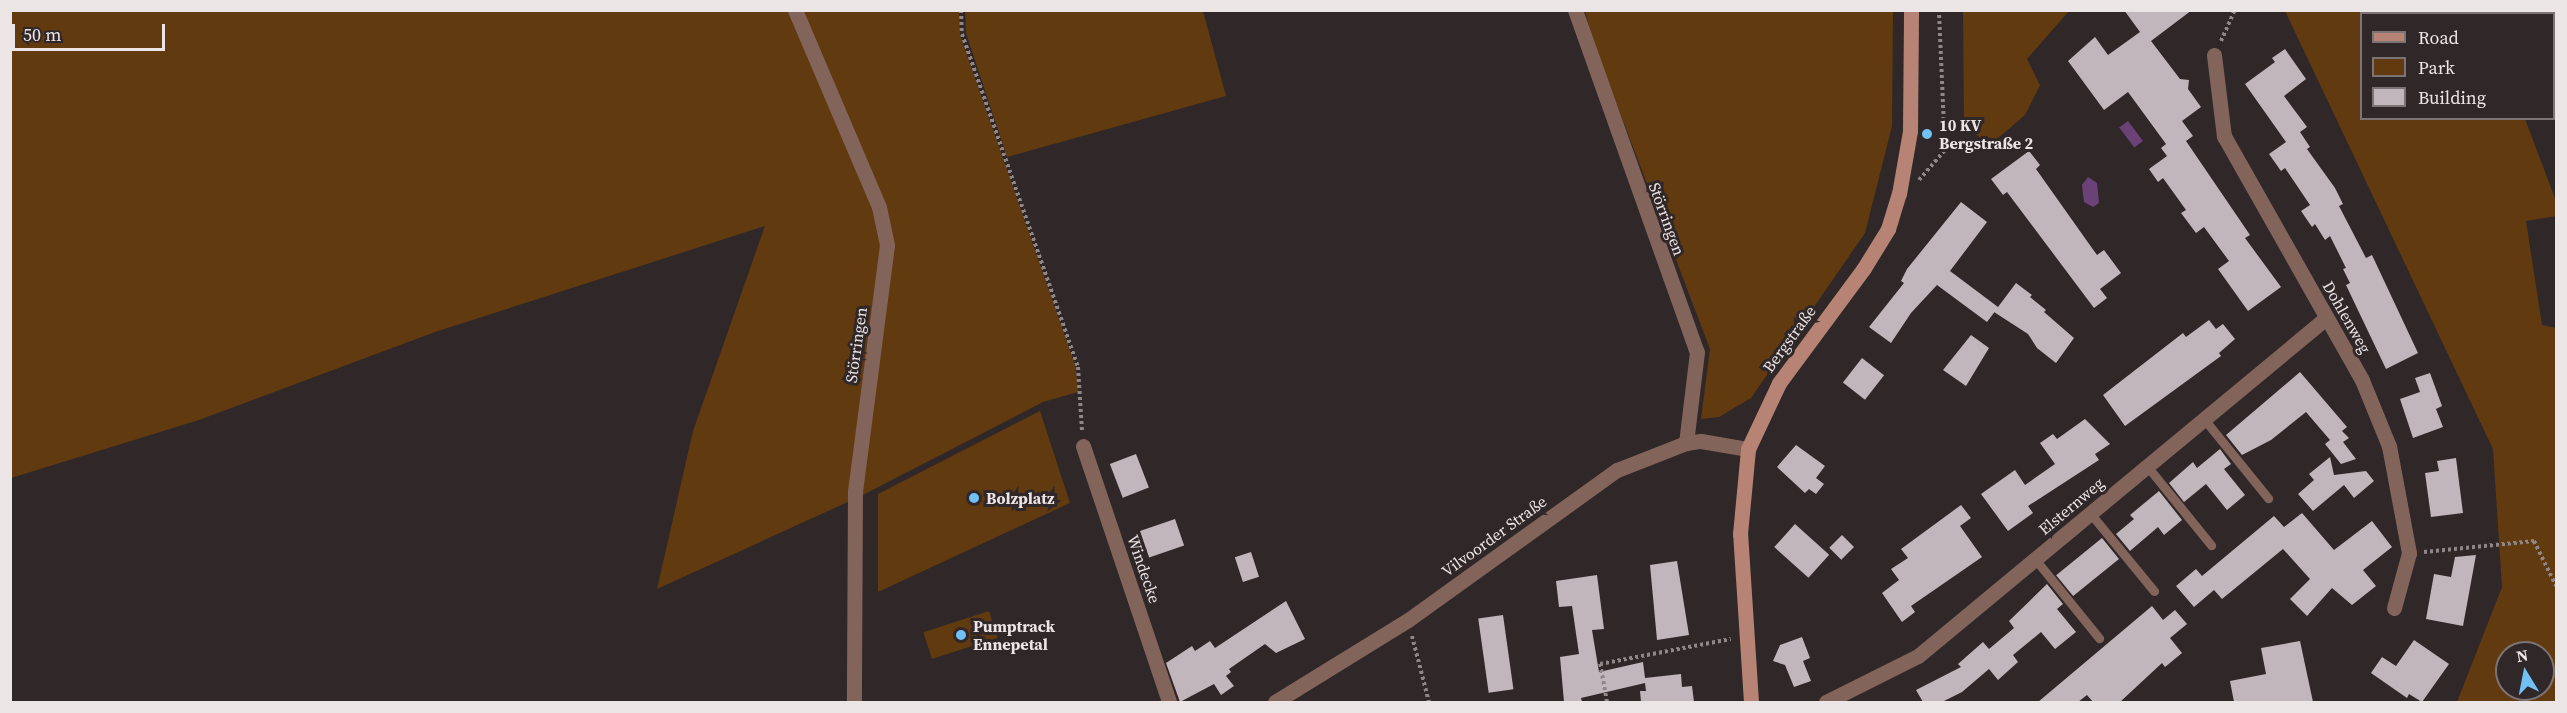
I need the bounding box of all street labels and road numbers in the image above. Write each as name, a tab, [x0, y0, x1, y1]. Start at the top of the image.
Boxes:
street label: Störringen	[1645, 180, 1689, 258]
street label: Dohlenweg	[2319, 278, 2375, 356]
street label: Bergstraße	[1758, 302, 1820, 376]
street label: Störringen	[841, 306, 871, 384]
street label: Elsternweg	[2035, 473, 2107, 539]
street label: Vilvoorder Straße	[1438, 492, 1550, 580]
street label: Windecke	[1123, 532, 1165, 606]

